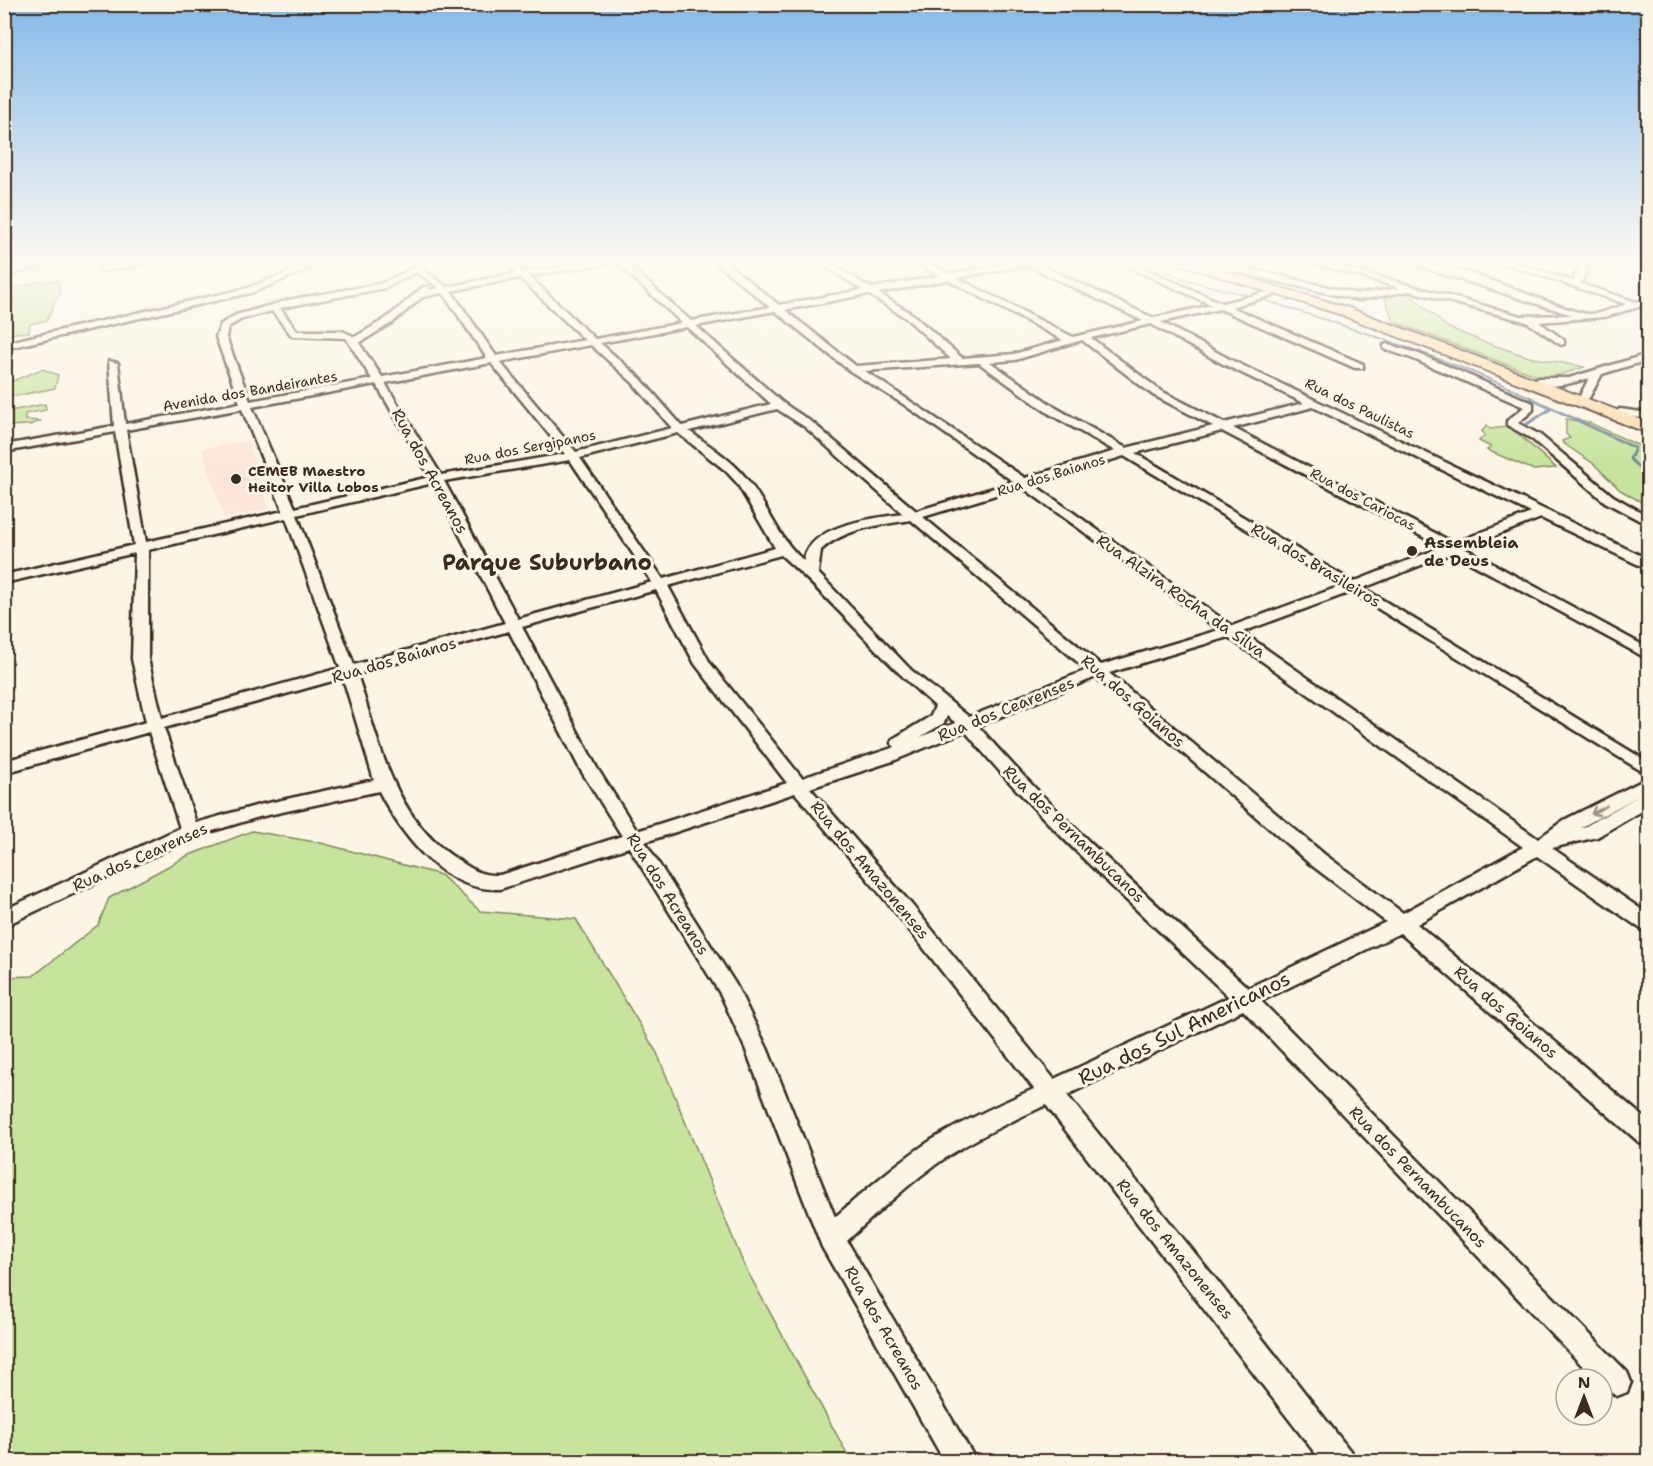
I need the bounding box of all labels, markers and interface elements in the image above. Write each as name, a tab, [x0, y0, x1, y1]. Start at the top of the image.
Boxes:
street label: Avenida dos Bandeirantes	[161, 367, 339, 415]
street label: Rua dos Paulistas	[1302, 374, 1418, 442]
street label: Rua dos Acreanos	[387, 405, 473, 537]
street label: Rua dos Sergipanos	[463, 425, 597, 469]
street label: Rua dos Baianos	[995, 450, 1107, 500]
place label: CEMEB Maestro Heitor Villa Lobos	[248, 462, 379, 496]
street label: Rua dos Cariocas	[1307, 464, 1419, 534]
marker: CEMEB Maestro Heitor Villa Lobos	[229, 472, 243, 486]
street label: Rua dos Brasileiros	[1247, 518, 1385, 612]
street label: Rua Alzira Rocha da Silva	[1092, 530, 1270, 662]
place label: Assembleia de Deus	[1424, 532, 1518, 571]
marker: Assembleia de Deus	[1405, 544, 1419, 558]
district label: Parque Suburbano	[442, 548, 652, 577]
street label: Rua dos Baianos	[329, 632, 459, 688]
street label: Rua dos Goianos	[1077, 650, 1189, 752]
street label: Rua dos Cearenses	[934, 672, 1078, 746]
street label: Rua dos Pernambucanos	[999, 761, 1149, 907]
street label: Rua dos Amazonenses	[806, 796, 934, 944]
one-way arrow	[1590, 805, 1608, 816]
street label: Rua dos Cearenses	[69, 818, 211, 896]
street label: Rua dos Acreanos	[622, 829, 714, 959]
street label: Rua dos Goianos	[1450, 961, 1562, 1063]
street label: Rua dos Sul Americanos	[1074, 965, 1294, 1091]
street label: Rua dos Pernambucanos	[1345, 1102, 1491, 1252]
street label: Rua dos Amazonenses	[1112, 1175, 1238, 1324]
street label: Rua dos Acreanos	[840, 1262, 928, 1394]
north arrow	[1554, 1367, 1614, 1427]
text: N	[1578, 1372, 1590, 1393]

